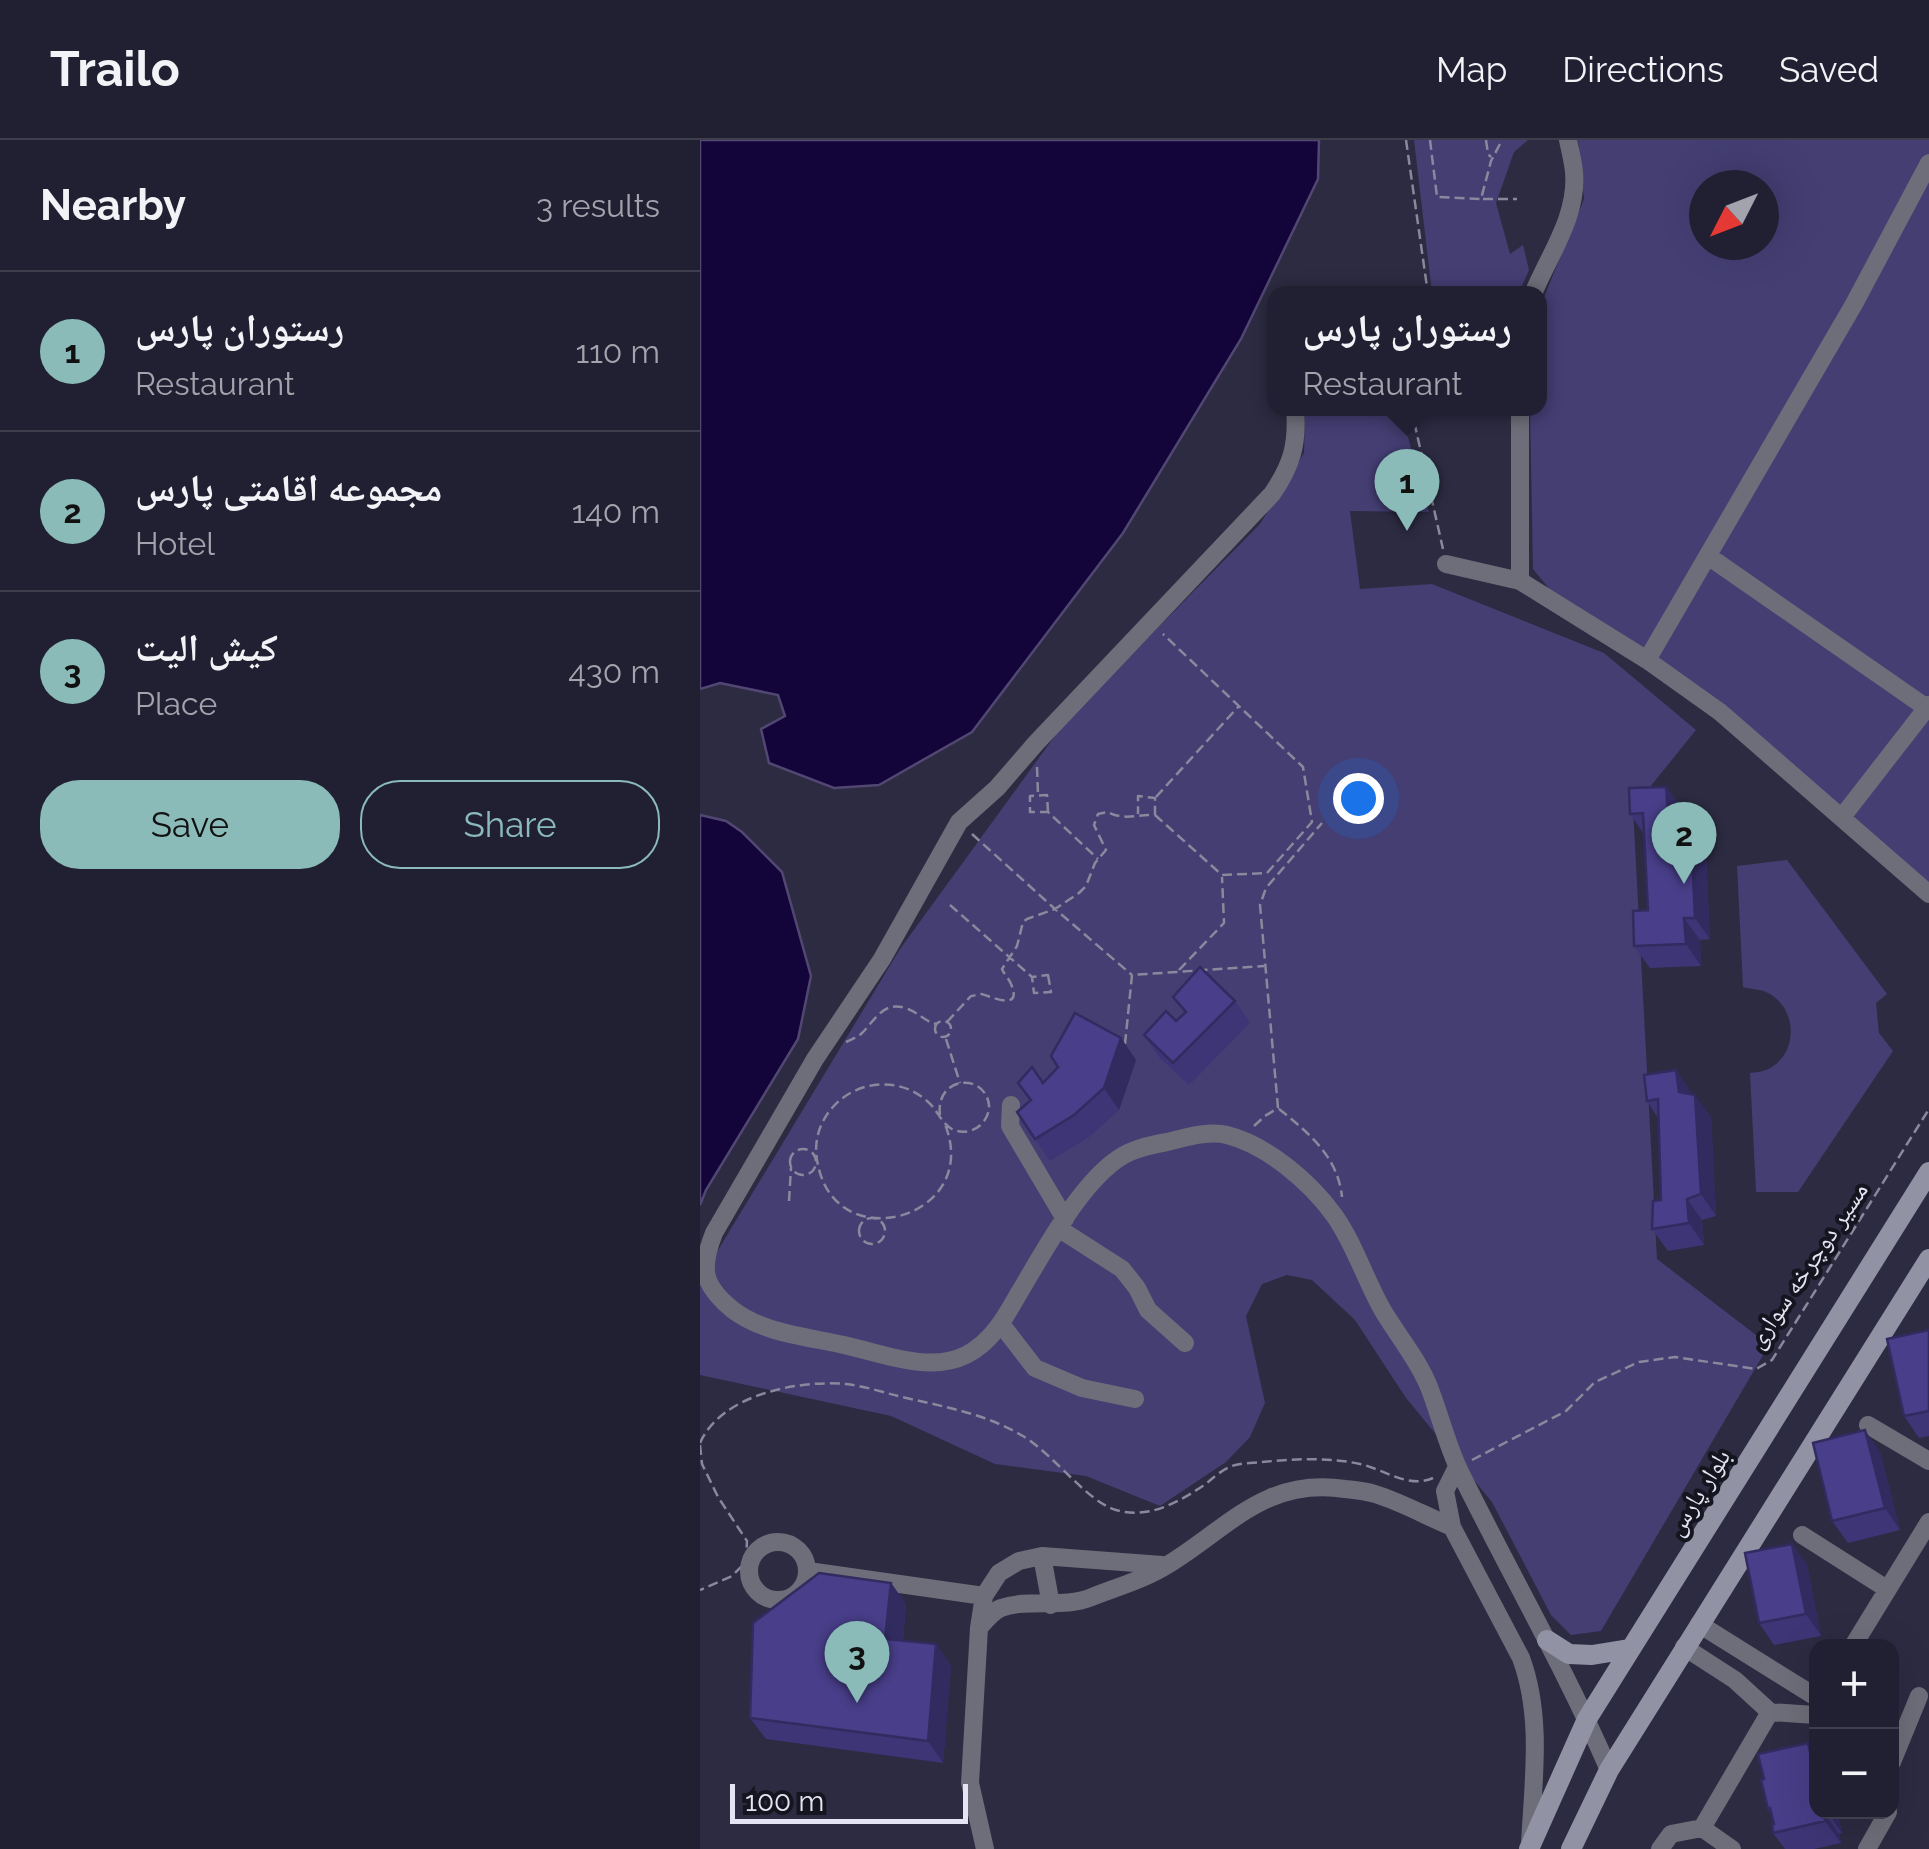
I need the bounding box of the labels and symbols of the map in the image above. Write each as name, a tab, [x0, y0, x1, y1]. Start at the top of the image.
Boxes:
north arrow	[1689, 170, 1779, 260]
pin: 1	[1374, 448, 1440, 531]
your location	[1333, 773, 1384, 824]
pin: 2	[1652, 802, 1716, 884]
street label: مسیر دوچرخه سواری	[1740, 1176, 1875, 1354]
street label: بلوار پارس	[1660, 1443, 1737, 1541]
pin: 3	[824, 1620, 890, 1703]
scale bar	[730, 1779, 968, 1824]

